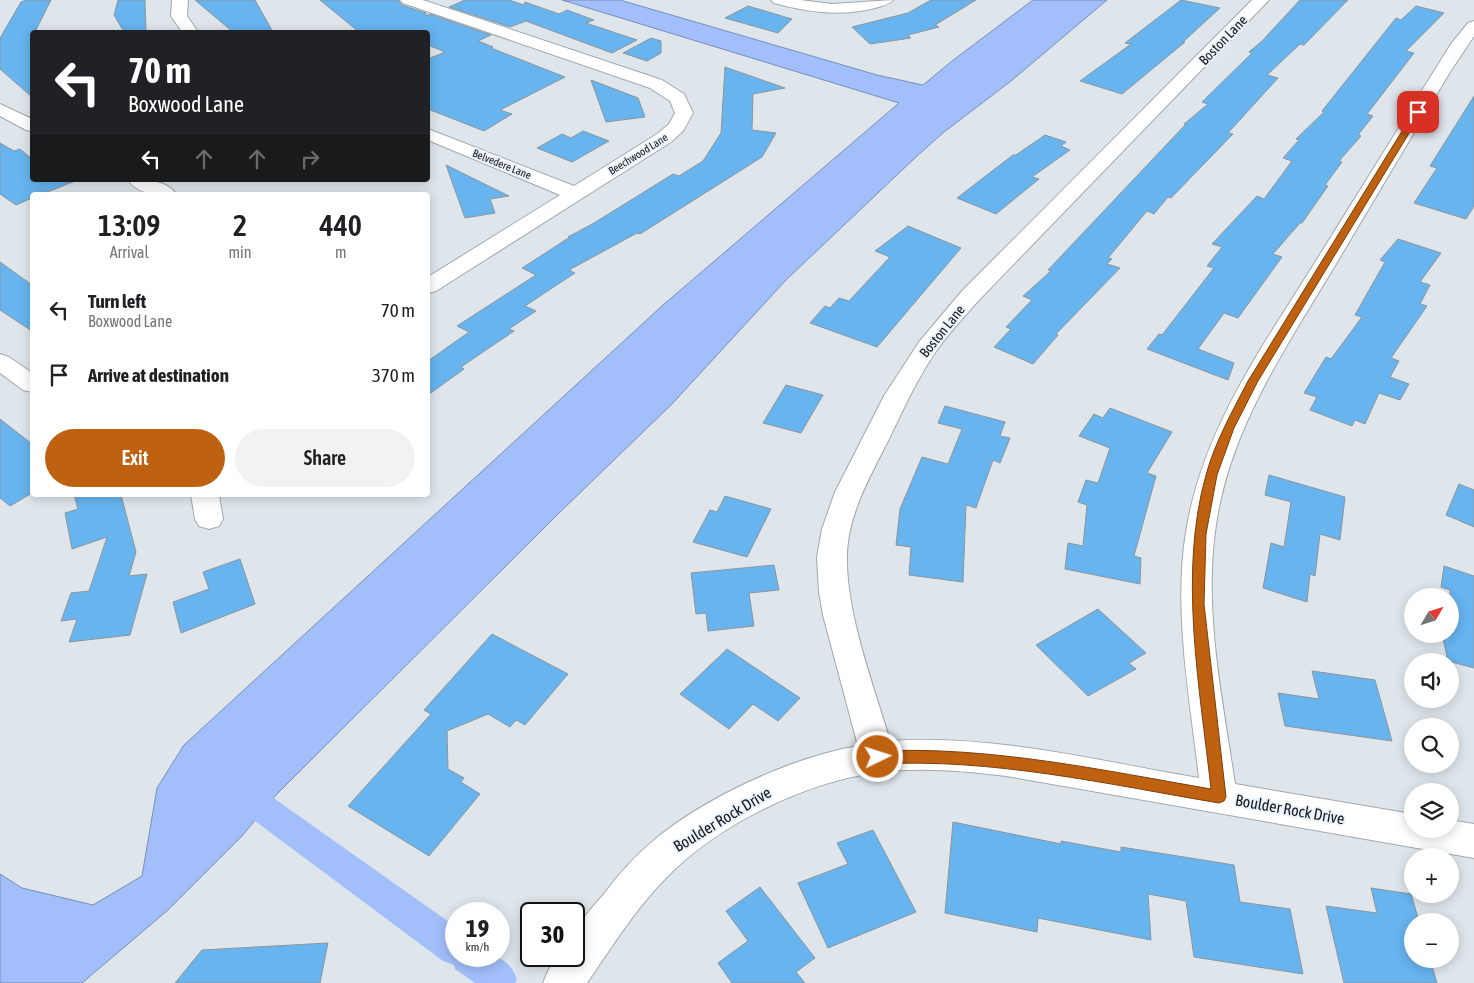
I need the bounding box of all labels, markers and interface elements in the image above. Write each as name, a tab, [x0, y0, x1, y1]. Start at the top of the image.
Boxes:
street label: Boston Lane	[1196, 12, 1250, 68]
icon: left	[45, 50, 110, 115]
text: 70 m	[128, 50, 191, 90]
text: Boxwood Lane	[128, 91, 244, 117]
pin	[1397, 91, 1439, 133]
icon: arrive	[1404, 98, 1432, 126]
street label: Beechwood Lane	[606, 131, 670, 177]
icon: left	[137, 145, 165, 173]
icon: ahead	[190, 145, 218, 173]
icon: ahead	[243, 145, 271, 173]
icon: right	[296, 145, 324, 173]
street label: Belvedere Lane	[471, 147, 533, 181]
text: 13:09	[98, 208, 160, 242]
text: 2	[233, 208, 247, 242]
text: 440	[320, 208, 362, 242]
text: Arrival	[110, 243, 149, 261]
text: min	[229, 243, 252, 261]
text: m	[335, 243, 347, 261]
text: Turn left	[88, 290, 146, 312]
icon: left	[45, 296, 73, 324]
text: 70 m	[381, 299, 415, 321]
street label: Boston Lane	[916, 302, 968, 360]
text: Boxwood Lane	[88, 312, 172, 330]
icon: arrive	[45, 361, 73, 389]
text: Arrive at destination	[88, 364, 229, 386]
text: 370 m	[372, 364, 415, 386]
button: Exit	[45, 429, 225, 487]
button: Share	[235, 429, 415, 487]
north arrow	[1404, 588, 1459, 642]
map controls	[1404, 588, 1459, 968]
button: sound	[1404, 653, 1459, 708]
button: search	[1404, 718, 1459, 773]
position arrow	[851, 730, 903, 782]
street label: Boulder Rock Drive	[670, 783, 774, 855]
button: layers	[1404, 783, 1459, 838]
street label: Boulder Rock Drive	[1234, 791, 1346, 827]
button: +	[1404, 848, 1459, 903]
speed limit sign: 30	[520, 902, 585, 967]
button: −	[1404, 913, 1459, 968]
text: 19	[466, 914, 489, 942]
text: km/h	[466, 940, 489, 954]

